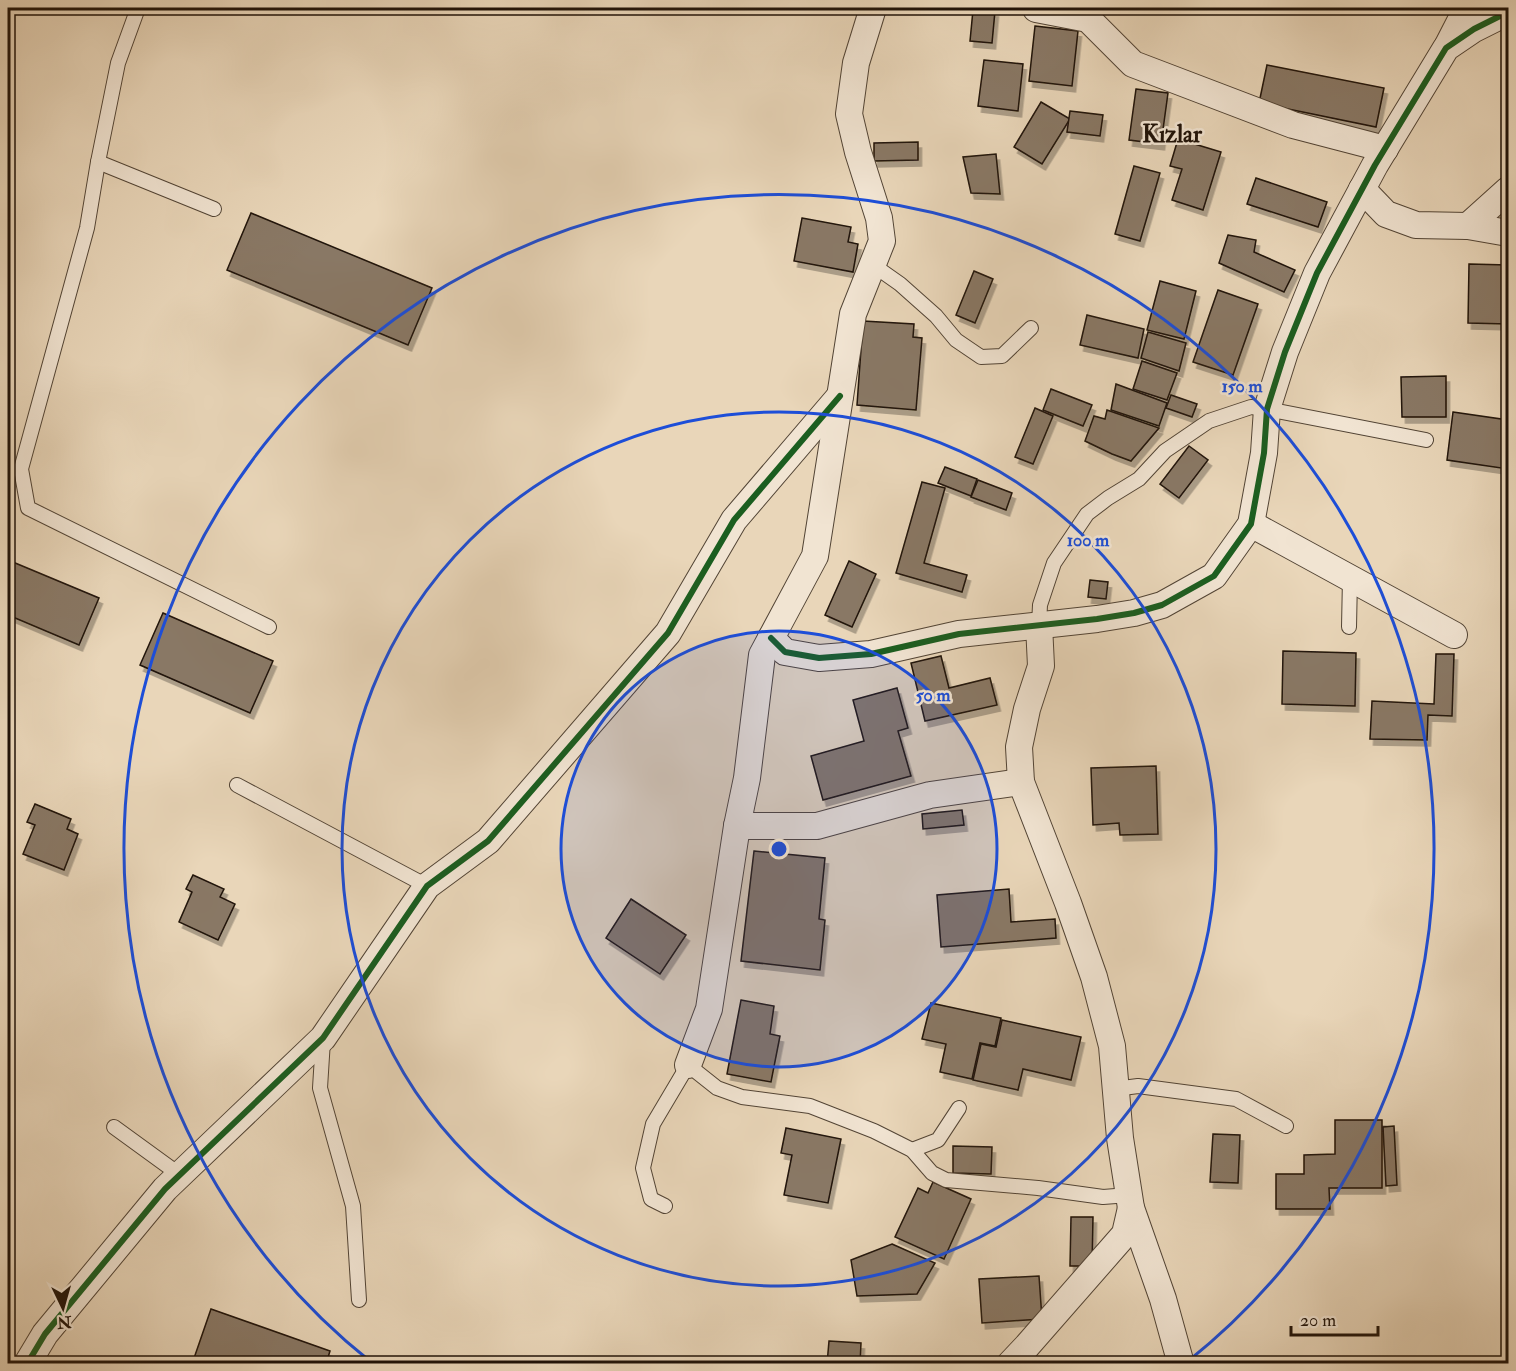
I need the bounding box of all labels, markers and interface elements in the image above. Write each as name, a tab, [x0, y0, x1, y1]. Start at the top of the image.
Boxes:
district label: Kızlar	[1142, 119, 1203, 150]
text: 150 m	[1221, 375, 1264, 398]
text: 100 m	[1067, 529, 1110, 552]
text: 50 m	[916, 684, 951, 707]
centre of rings	[769, 839, 789, 859]
north arrow	[33, 1278, 93, 1338]
scale bar	[1291, 1299, 1378, 1337]
text: 20 m	[1300, 1309, 1336, 1332]
text: N	[56, 1311, 73, 1333]

